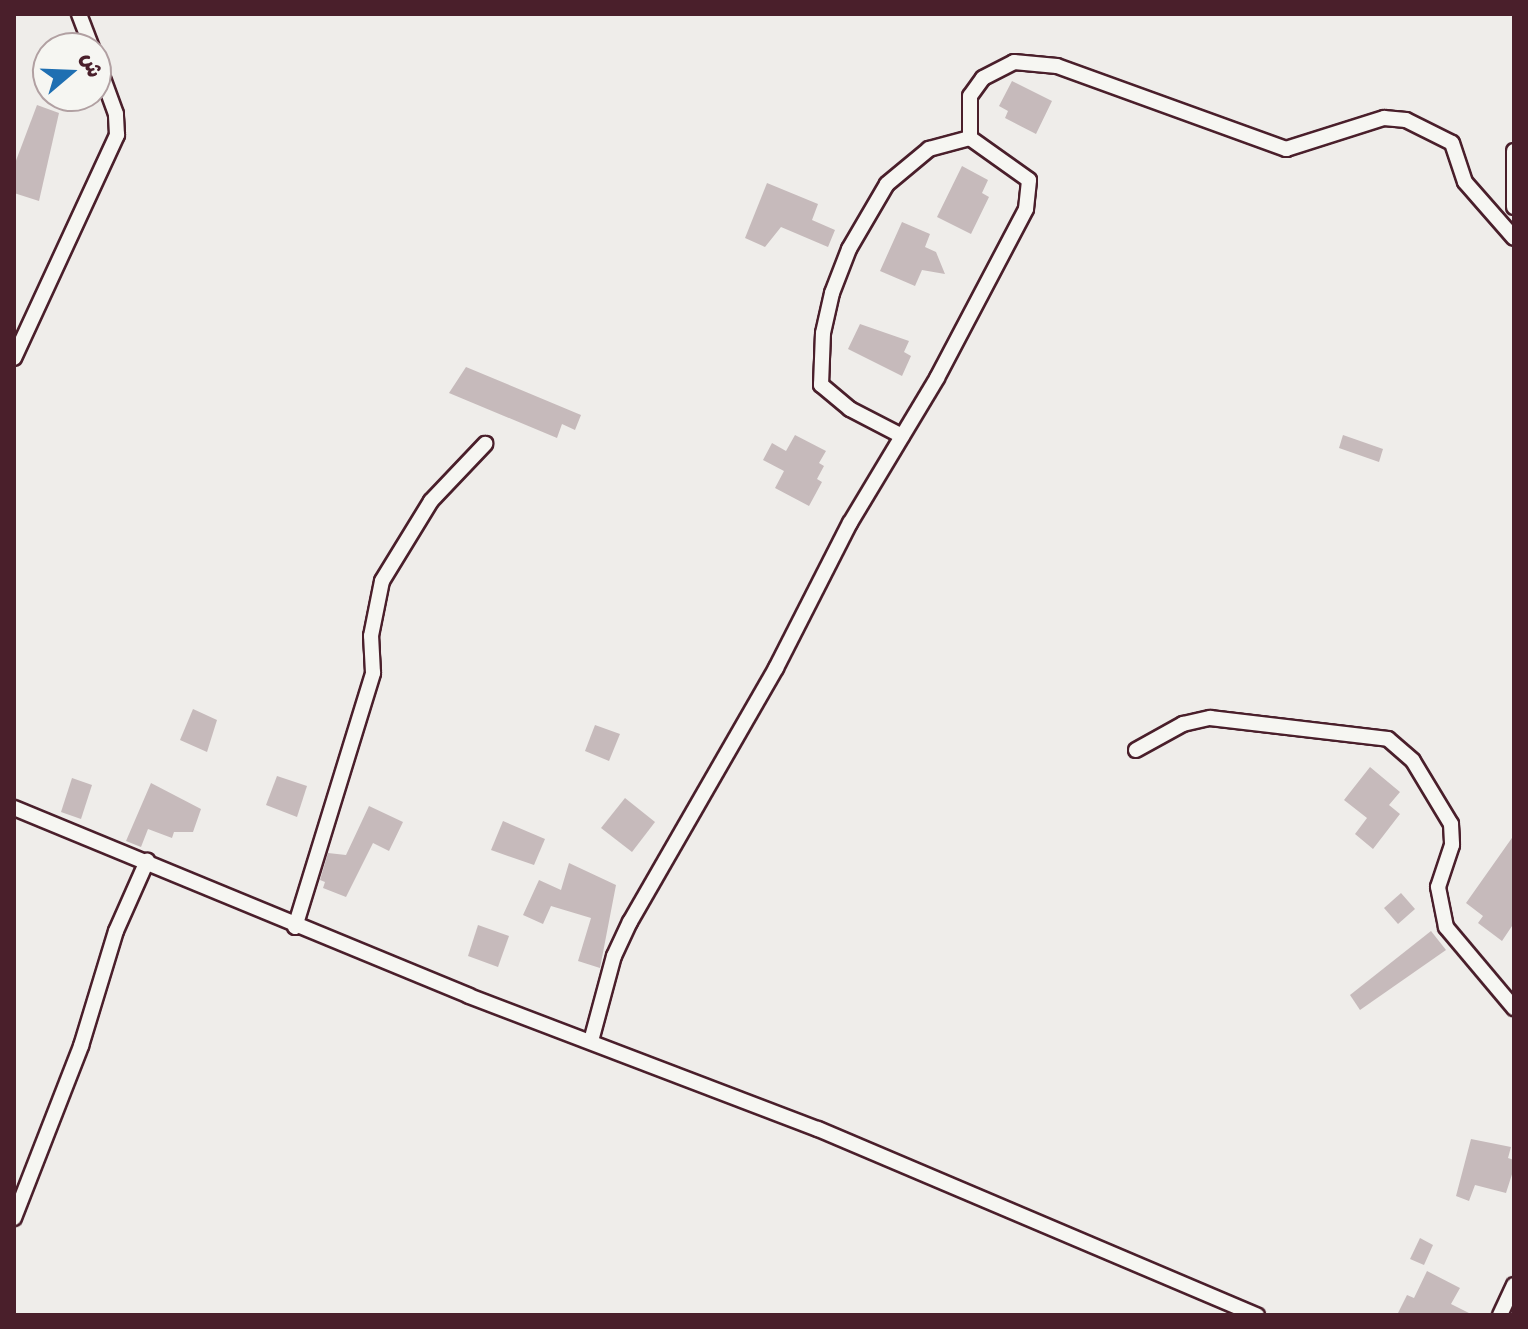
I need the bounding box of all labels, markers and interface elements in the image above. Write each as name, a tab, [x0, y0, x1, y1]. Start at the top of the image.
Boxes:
north arrow	[32, 32, 112, 112]
text: ش	[76, 49, 110, 81]

